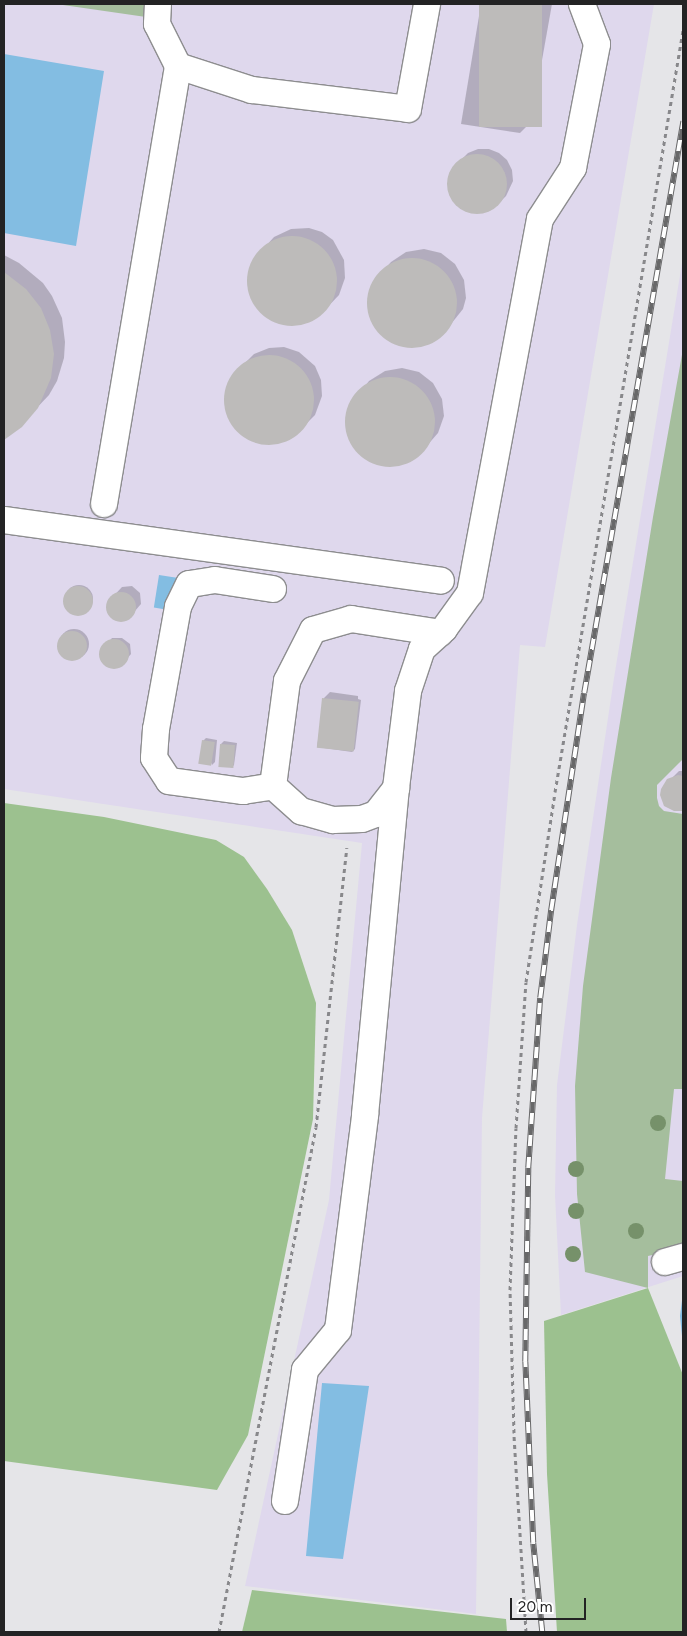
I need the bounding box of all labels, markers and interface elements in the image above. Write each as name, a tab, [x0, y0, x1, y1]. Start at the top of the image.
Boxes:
scale bar	[512, 1588, 588, 1620]
text: 20 m	[518, 1598, 552, 1616]

